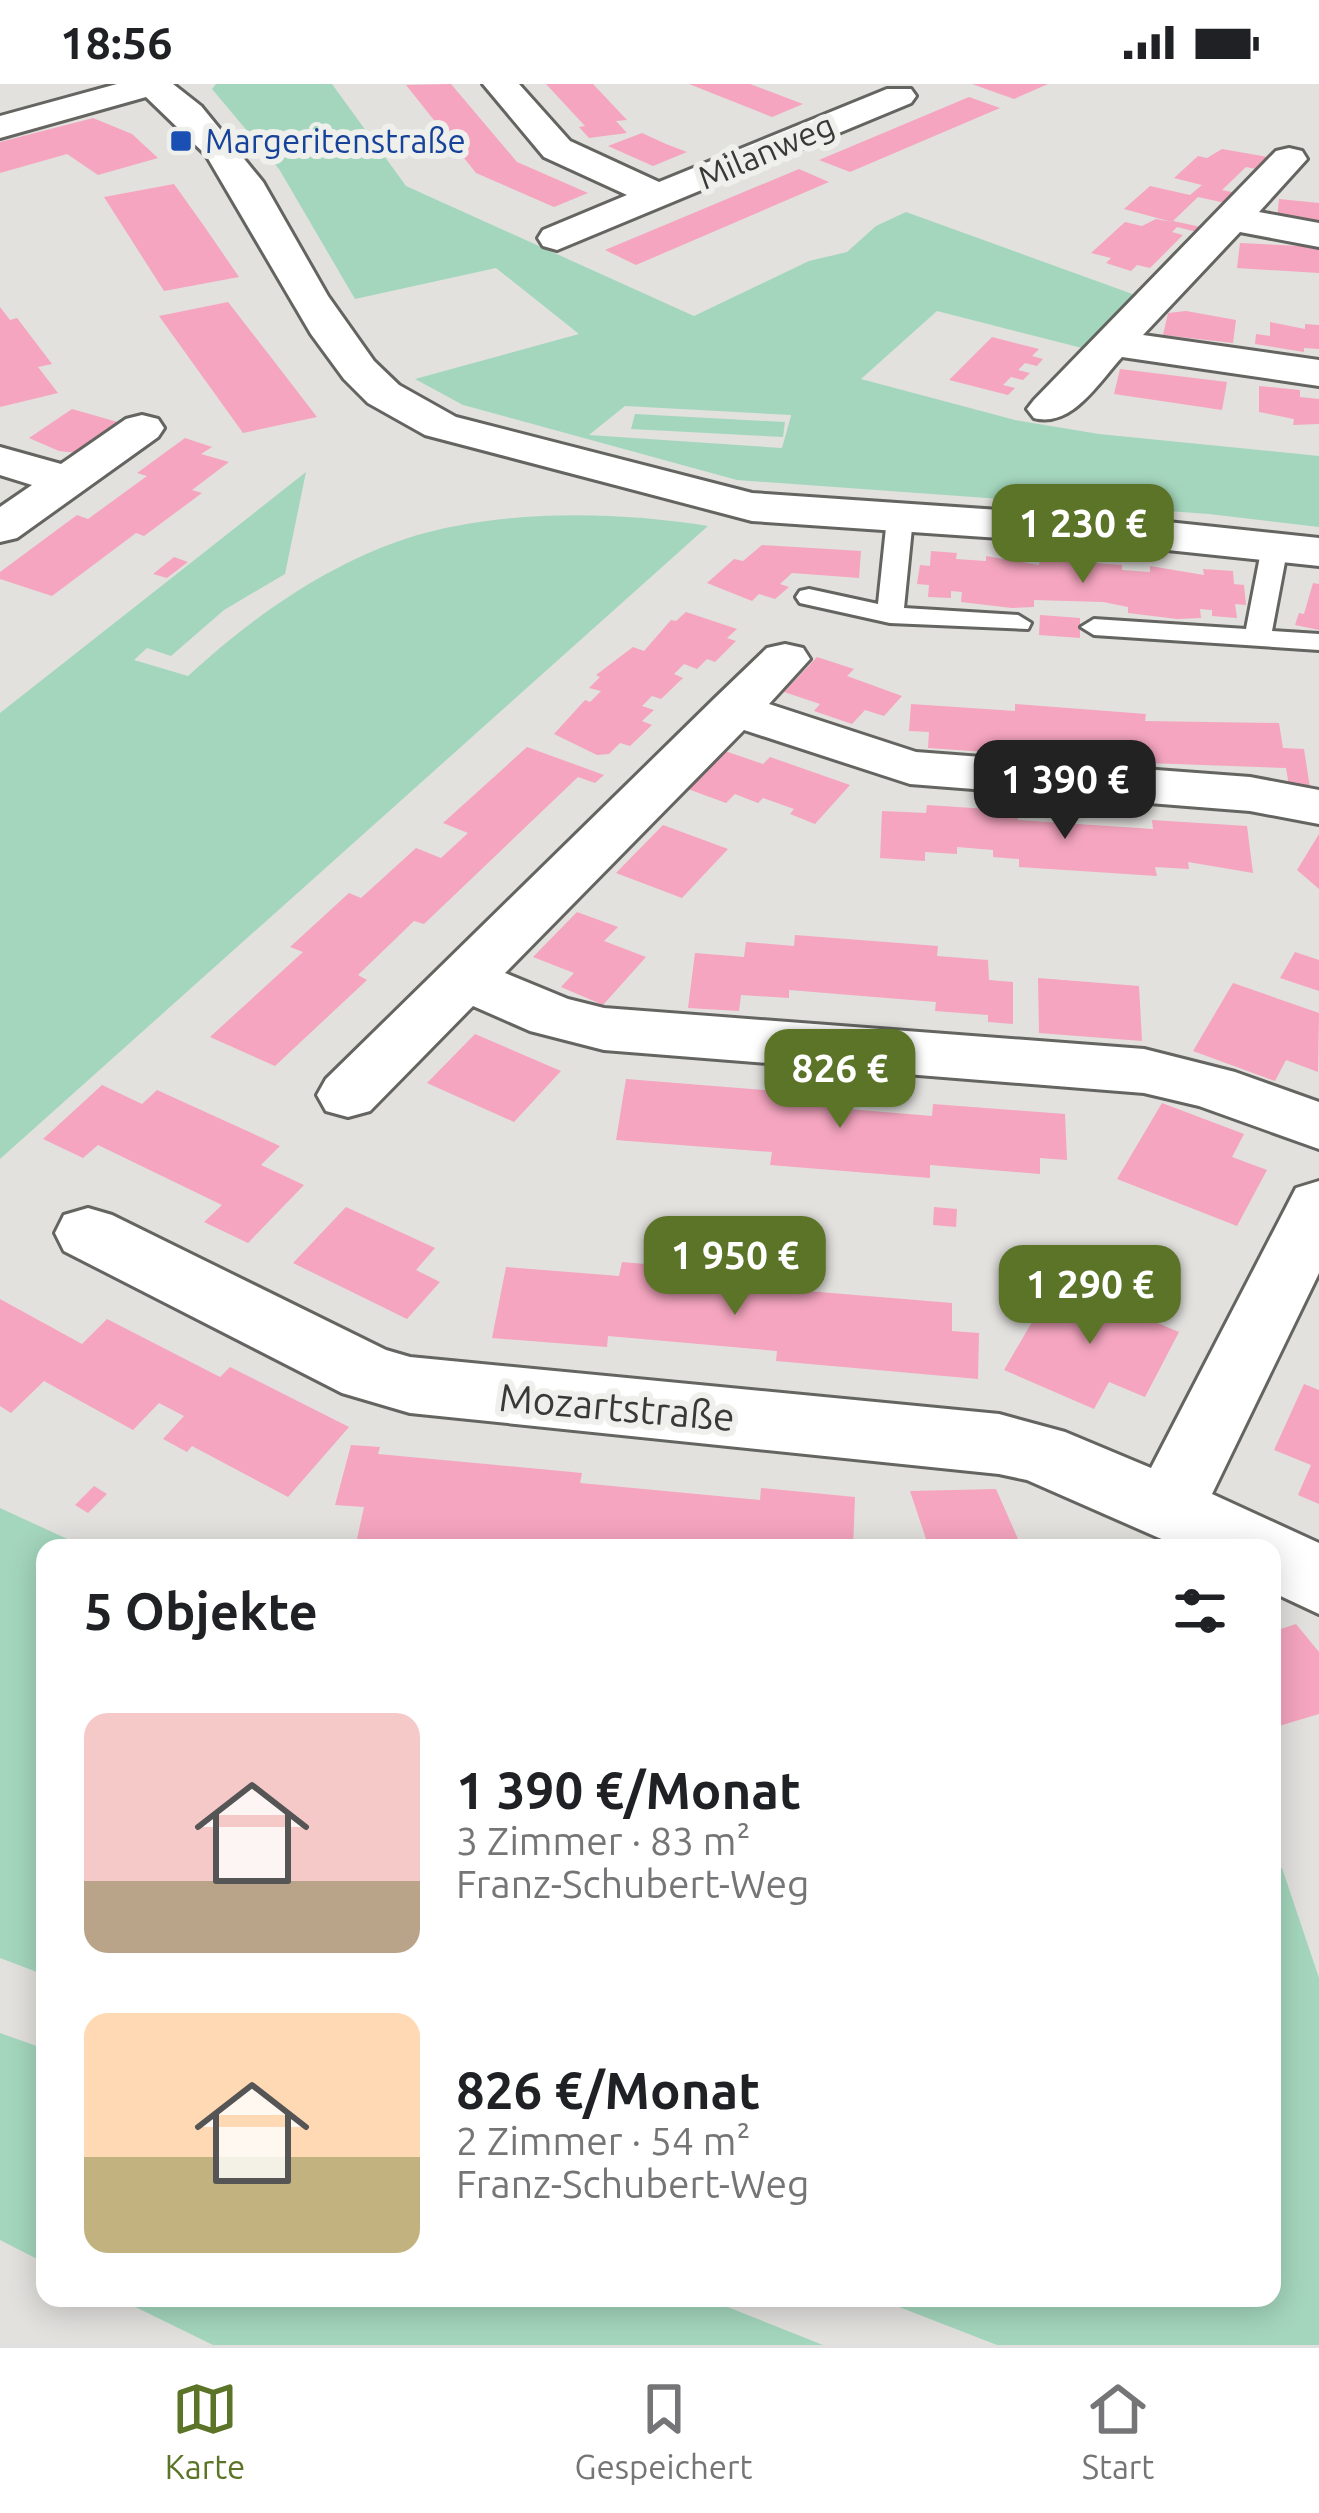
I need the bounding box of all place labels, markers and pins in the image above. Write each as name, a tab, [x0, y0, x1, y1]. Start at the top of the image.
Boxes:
place label: Margeritenstraße	[205, 122, 466, 159]
marker: Margeritenstraße	[168, 128, 194, 154]
pin: 1 230 €	[972, 484, 1194, 586]
pin: 1 390 €	[954, 740, 1176, 842]
pin: 826 €	[756, 1029, 924, 1131]
pin: 1 950 €	[624, 1216, 846, 1318]
pin: 1 290 €	[979, 1245, 1201, 1347]

